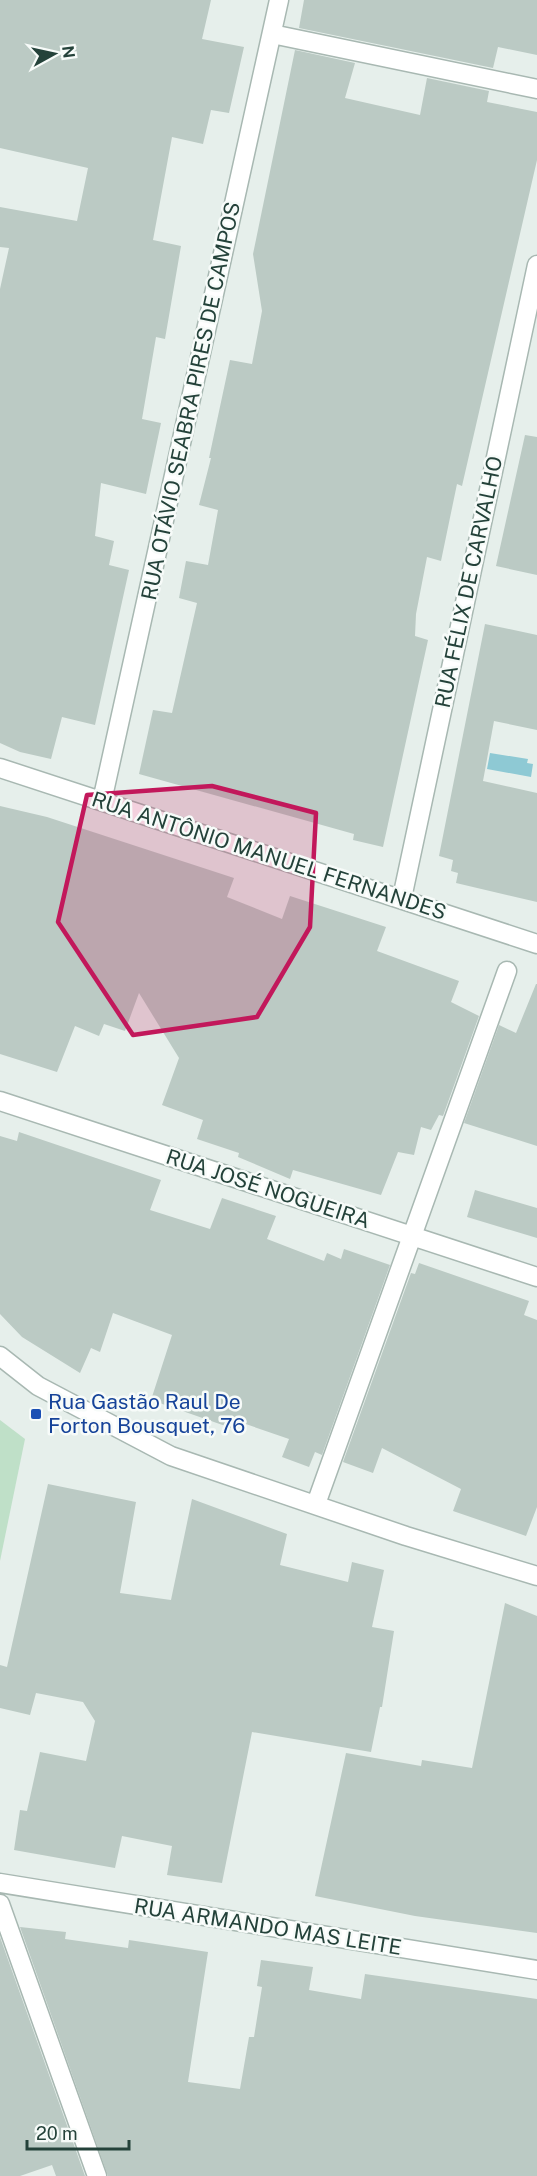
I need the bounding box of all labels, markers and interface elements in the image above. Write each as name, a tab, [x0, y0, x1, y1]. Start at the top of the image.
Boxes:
north arrow	[24, 24, 84, 84]
text: N	[58, 44, 79, 60]
street label: RUA OTÁVIO SEABRA PIRES DE CAMPOS	[136, 199, 245, 602]
street label: RUA FÉLIX DE CARVALHO	[430, 454, 507, 710]
street label: RUA ANTÔNIO MANUEL FERNANDES	[89, 786, 449, 925]
street label: RUA JOSÉ NOGUEIRA	[163, 1144, 373, 1233]
place label: Rua Gastão Raul De Forton Bousquet, 76	[48, 1389, 245, 1438]
marker: Rua Gastão Raul De Forton Bousquet, 76	[29, 1407, 43, 1421]
street label: RUA ARMANDO MAS LEITE	[133, 1893, 404, 1960]
scale bar	[27, 2113, 129, 2151]
text: 20 m	[36, 2123, 78, 2144]

